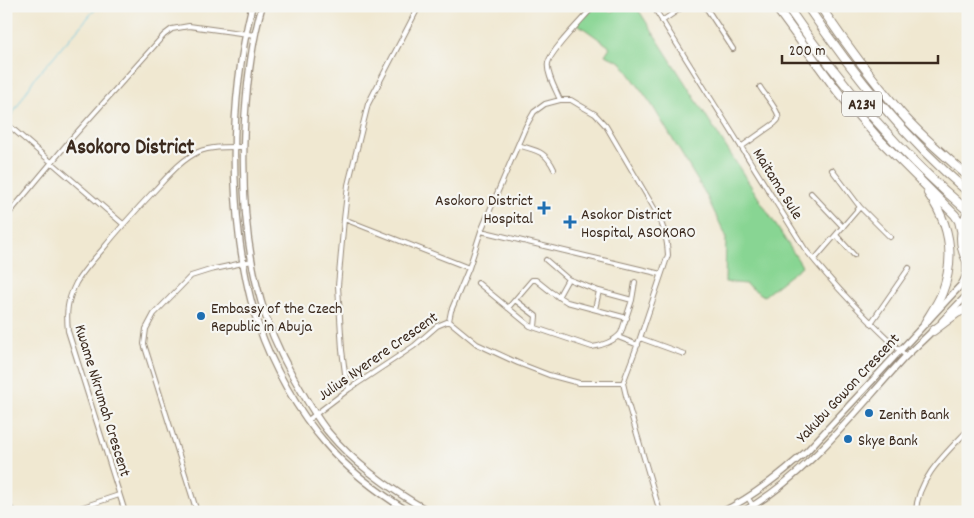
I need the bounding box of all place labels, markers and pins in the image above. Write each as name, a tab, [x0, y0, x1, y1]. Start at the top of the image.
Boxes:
place label: Asokoro District Hospital	[435, 190, 533, 231]
marker: Asokoro District Hospital	[537, 201, 551, 215]
place label: Asokor District Hospital, ASOKORO	[581, 204, 696, 245]
marker: Asokor District Hospital, ASOKORO	[563, 215, 577, 229]
place label: Embassy of the Czech Republic in Abuja	[211, 298, 342, 339]
marker: Embassy of the Czech Republic in Abuja	[195, 310, 207, 322]
place label: Zenith Bank	[879, 404, 949, 427]
marker: Zenith Bank	[863, 407, 875, 419]
place label: Skye Bank	[858, 430, 918, 453]
marker: Skye Bank	[842, 433, 854, 445]

